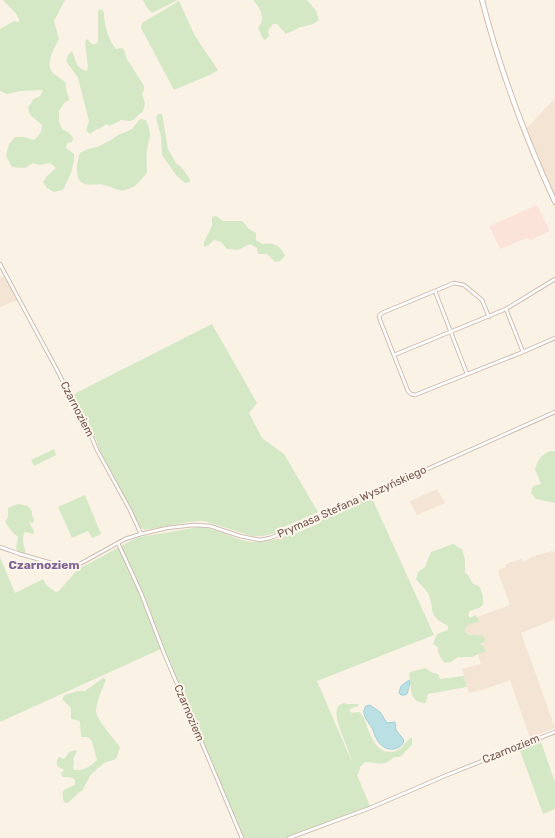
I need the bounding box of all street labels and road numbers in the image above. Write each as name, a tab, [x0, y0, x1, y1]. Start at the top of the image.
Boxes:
street label: Czarnoziem	[58, 379, 97, 439]
street label: Prymasa Stefana Wyszyńskiego	[275, 463, 429, 541]
street label: Czarnoziem	[171, 683, 207, 743]
street label: Czarnoziem	[481, 732, 542, 766]

